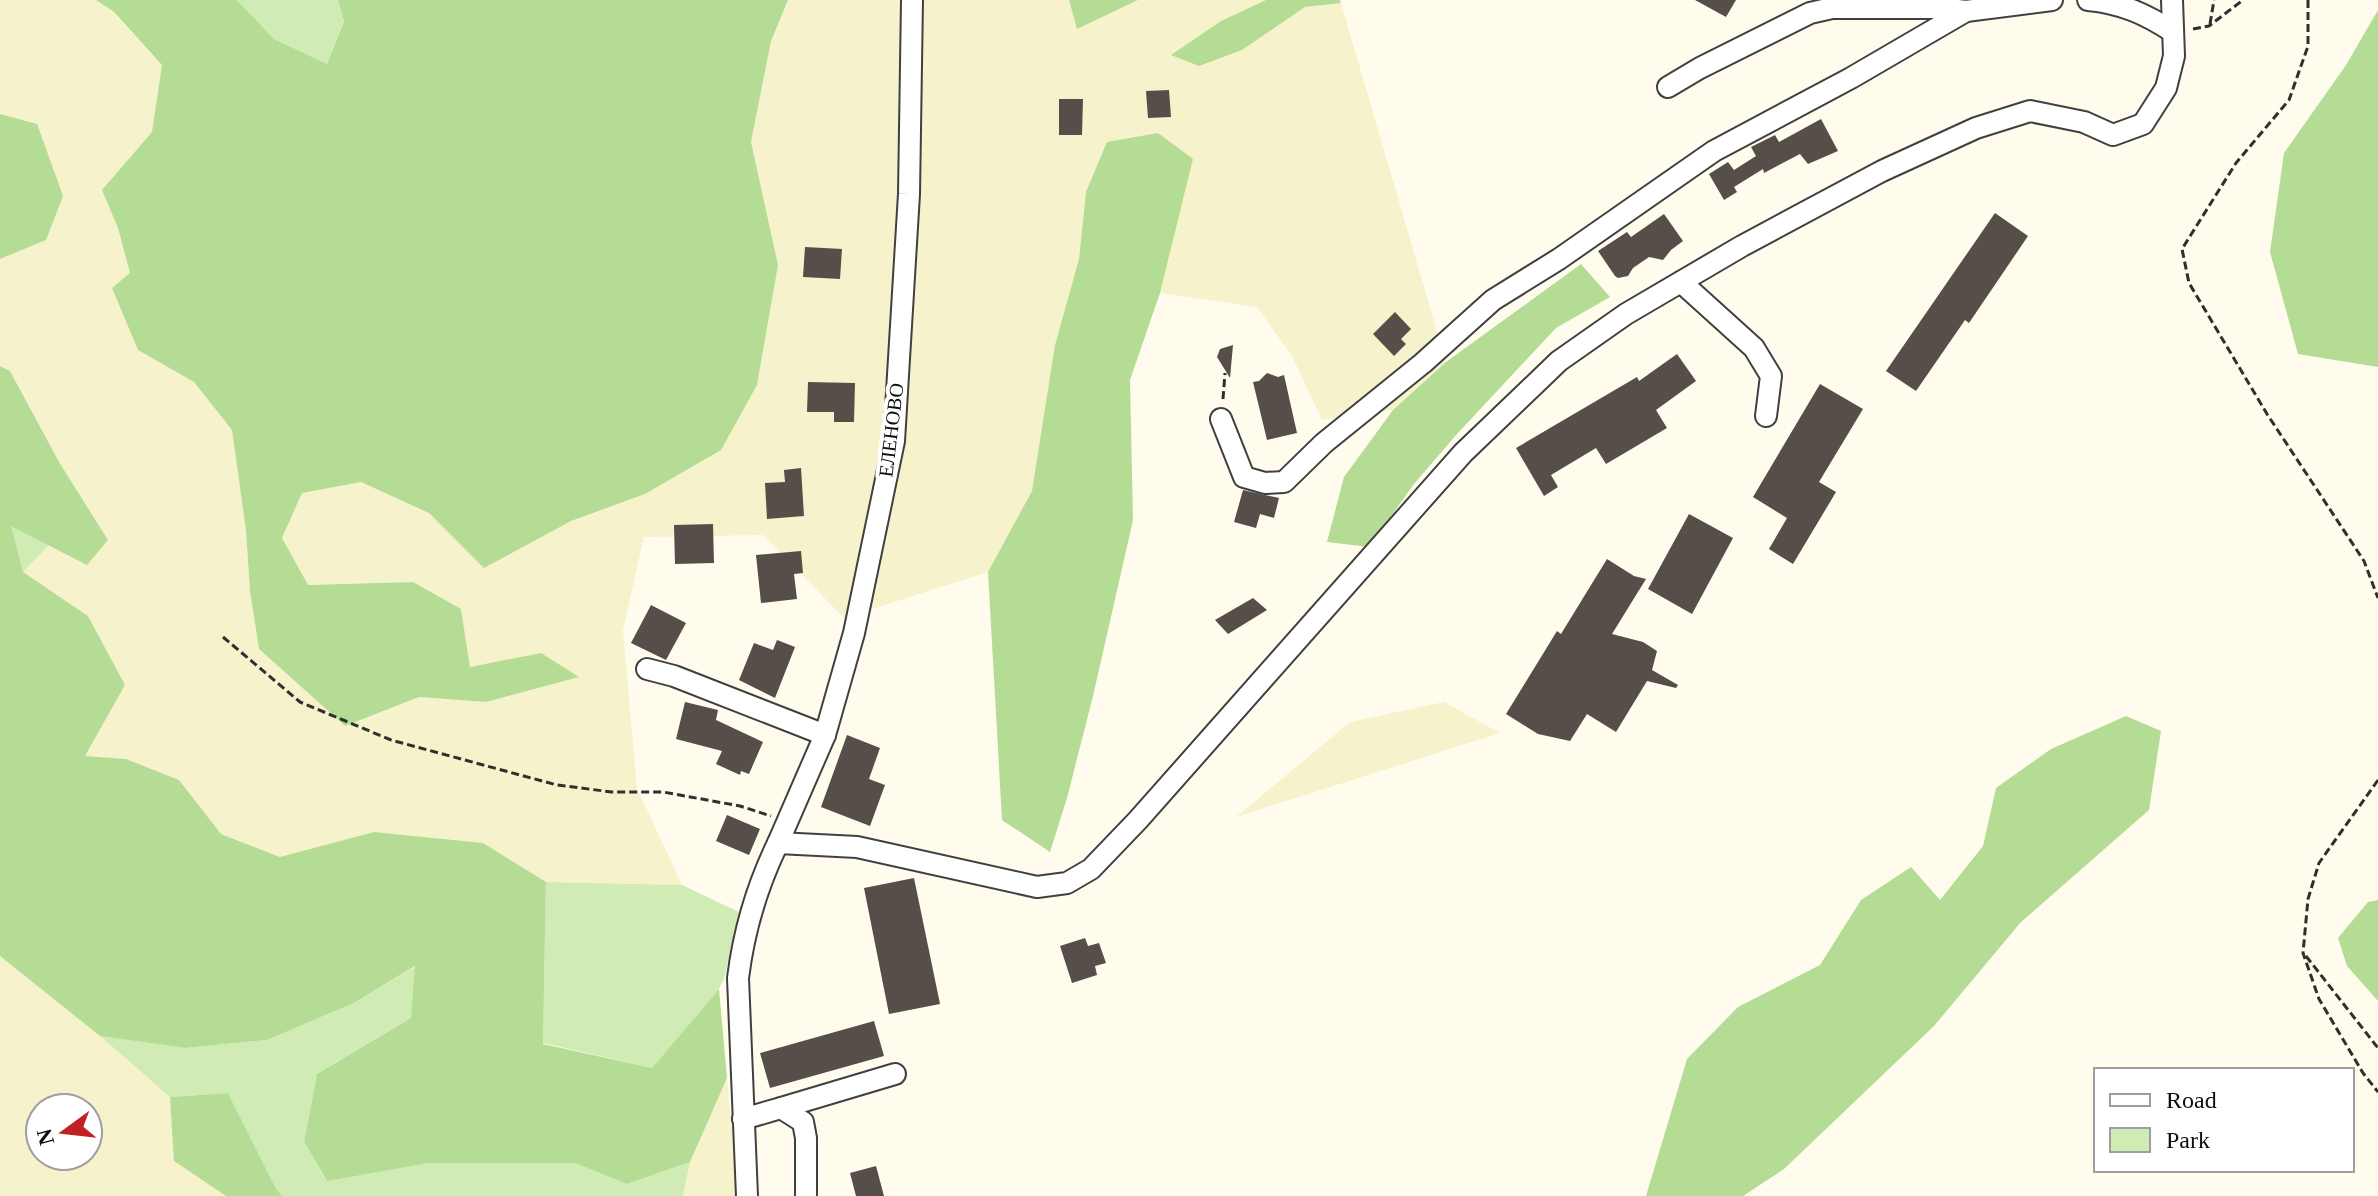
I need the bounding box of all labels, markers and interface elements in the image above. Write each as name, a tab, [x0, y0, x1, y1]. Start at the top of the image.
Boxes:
street label: ЕЛЕНОВО	[874, 382, 908, 478]
legend	[2094, 1068, 2354, 1172]
text: Road	[2166, 1087, 2217, 1113]
north arrow	[24, 1092, 104, 1172]
text: N	[31, 1126, 59, 1148]
text: Park	[2166, 1127, 2210, 1153]

